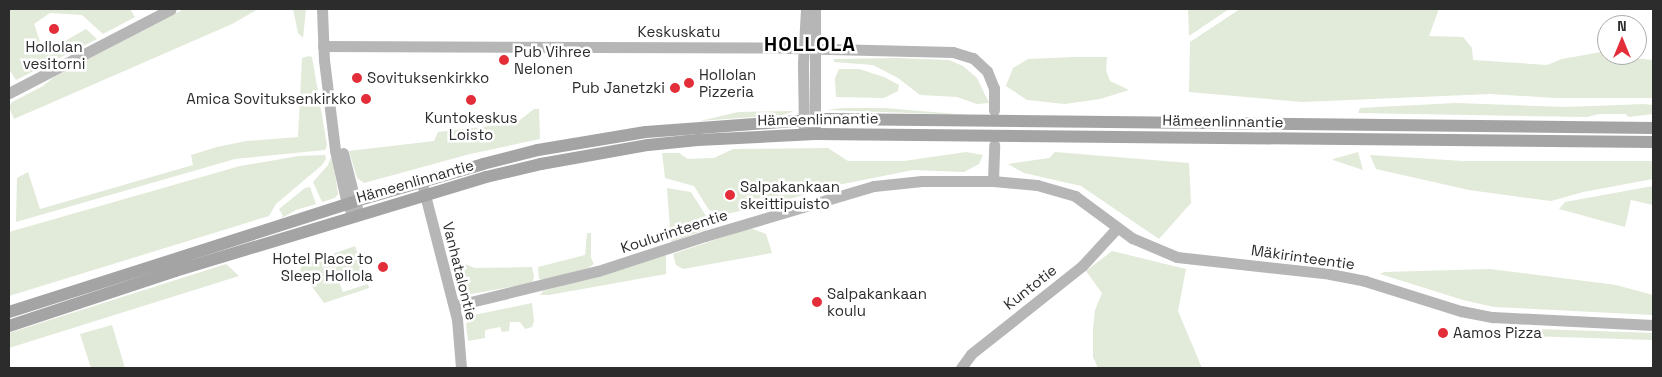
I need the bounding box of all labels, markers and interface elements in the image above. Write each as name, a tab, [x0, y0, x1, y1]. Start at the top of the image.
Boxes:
north arrow	[1597, 15, 1647, 65]
text: N	[1617, 17, 1627, 35]
marker: Hollolan vesitorni	[48, 23, 60, 35]
street label: Keskuskatu	[638, 23, 720, 41]
district label: HOLLOLA	[763, 32, 857, 56]
place label: Hollolan vesitorni	[23, 37, 85, 72]
place label: Pub Vihree Nelonen	[514, 42, 591, 77]
marker: Pub Vihree Nelonen	[498, 54, 510, 66]
place label: Hollolan Pizzeria	[699, 65, 756, 100]
place label: Sovituksenkirkko	[367, 69, 489, 87]
marker: Sovituksenkirkko	[351, 72, 363, 84]
marker: Hollolan Pizzeria	[683, 77, 695, 89]
place label: Pub Janetzki	[572, 79, 665, 97]
marker: Pub Janetzki	[669, 82, 681, 94]
place label: Amica Sovituksenkirkko	[186, 90, 356, 108]
marker: Amica Sovituksenkirkko	[360, 93, 372, 105]
marker: Kuntokeskus Loisto	[465, 94, 477, 106]
place label: Kuntokeskus Loisto	[425, 108, 517, 143]
street label: Hämeenlinnantie	[757, 109, 879, 129]
street label: Hämeenlinnantie	[1162, 111, 1284, 131]
street label: Hämeenlinnantie	[354, 156, 476, 206]
place label: Salpakankaan skeittipuisto	[740, 177, 840, 212]
marker: Salpakankaan skeittipuisto	[724, 189, 736, 201]
street label: Koulurinteentie	[618, 205, 730, 257]
street label: Vanhatalontie	[439, 220, 481, 322]
street label: Mäkirinteentie	[1250, 241, 1356, 273]
place label: Hotel Place to Sleep Hollola	[272, 249, 373, 284]
marker: Hotel Place to Sleep Hollola	[377, 261, 389, 273]
street label: Kuntotie	[1000, 261, 1060, 313]
place label: Salpakankaan koulu	[827, 284, 927, 319]
marker: Salpakankaan koulu	[811, 296, 823, 308]
place label: Aamos Pizza	[1453, 324, 1542, 342]
marker: Aamos Pizza	[1437, 327, 1449, 339]

